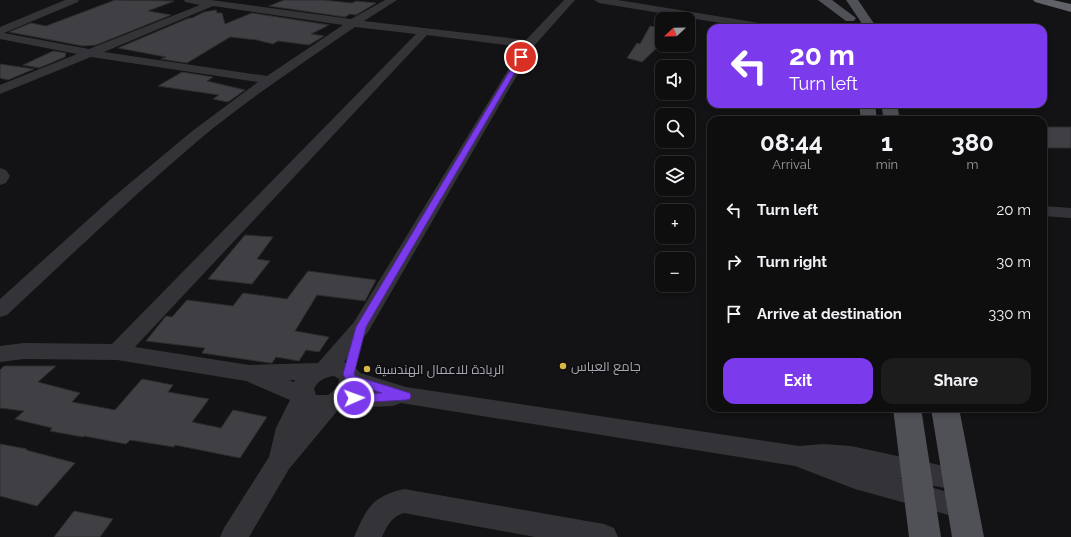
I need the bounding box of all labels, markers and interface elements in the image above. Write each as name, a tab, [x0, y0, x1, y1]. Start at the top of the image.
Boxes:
north arrow	[655, 12, 695, 52]
map controls	[655, 12, 695, 292]
text: 20 m	[789, 39, 855, 72]
pin	[504, 40, 538, 74]
icon: left	[723, 40, 775, 92]
icon: arrive	[510, 46, 532, 68]
button: sound	[655, 60, 695, 100]
text: Turn left	[789, 73, 858, 94]
button: search	[655, 108, 695, 148]
text: 08:44	[760, 128, 823, 157]
text: 1	[881, 128, 893, 157]
text: 380	[951, 128, 994, 157]
button: layers	[655, 156, 695, 196]
text: Arrival	[772, 157, 810, 172]
text: min	[876, 157, 898, 172]
text: m	[967, 157, 979, 172]
icon: left	[723, 199, 745, 221]
text: Turn left	[757, 201, 818, 219]
text: 20 m	[996, 201, 1031, 219]
button: +	[655, 204, 695, 244]
icon: right	[723, 251, 745, 273]
button: −	[655, 252, 695, 292]
text: Turn right	[757, 253, 827, 271]
text: 30 m	[996, 253, 1031, 271]
icon: arrive	[723, 303, 745, 325]
text: Arrive at destination	[757, 305, 902, 323]
text: 330 m	[988, 305, 1031, 323]
button: Exit	[723, 358, 873, 404]
button: Share	[881, 358, 1031, 404]
place label: جامع العباس	[571, 359, 641, 375]
marker: جامع العباس	[558, 361, 568, 371]
place label: الريادة للاعمال الهندسية	[375, 362, 505, 378]
marker: الريادة للاعمال الهندسية	[362, 364, 372, 374]
position arrow	[333, 377, 375, 419]

